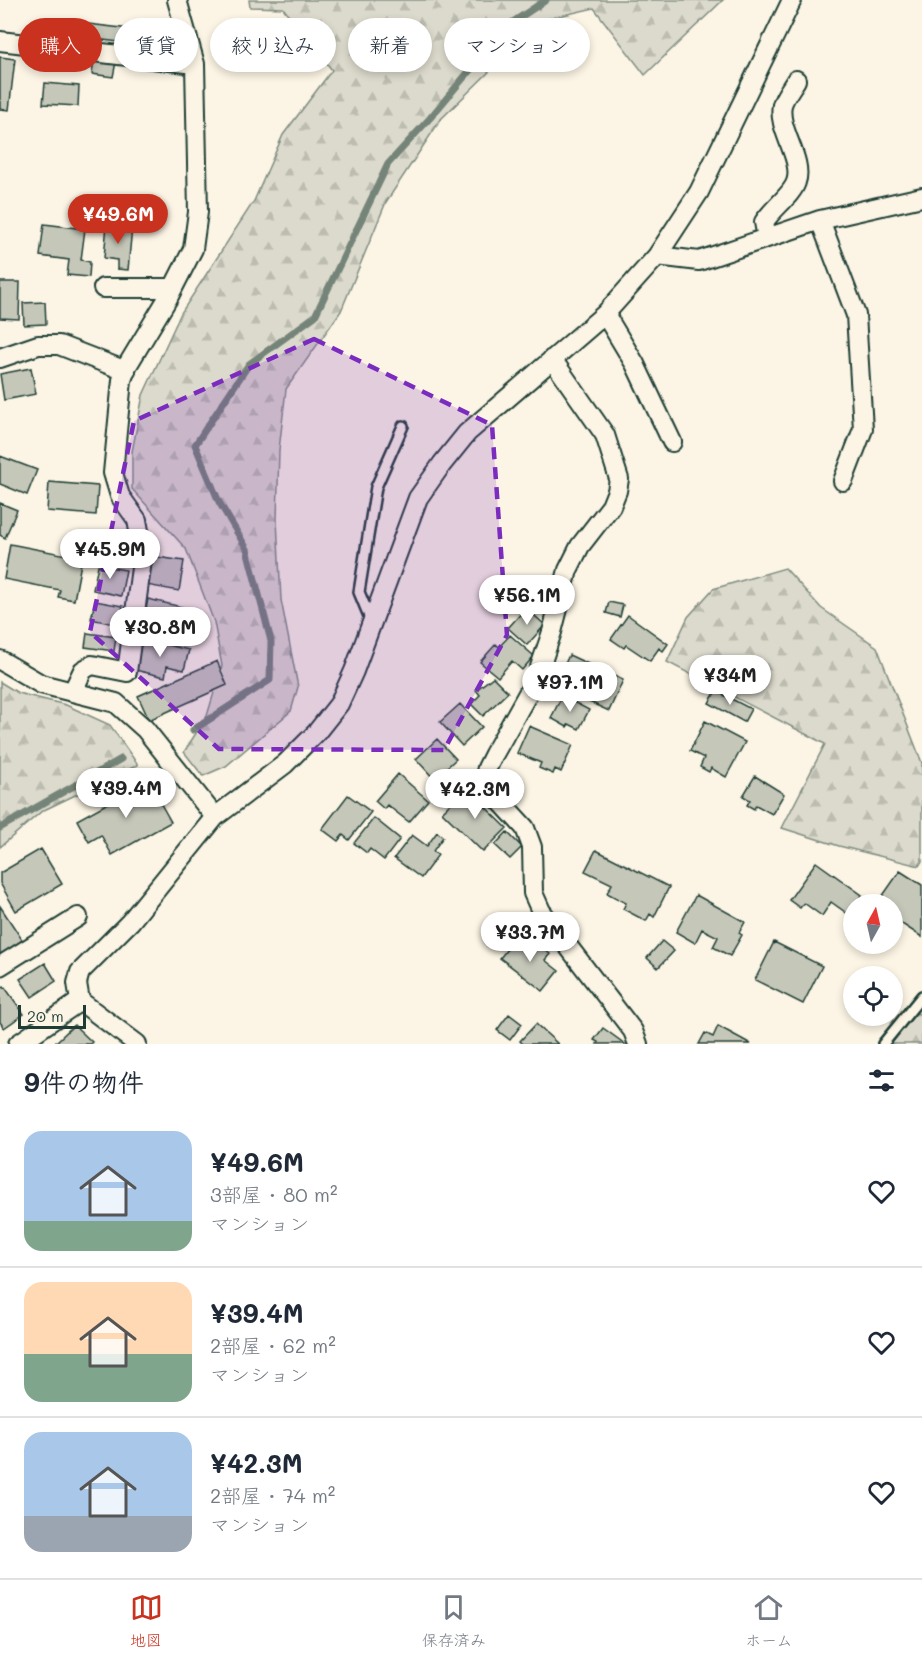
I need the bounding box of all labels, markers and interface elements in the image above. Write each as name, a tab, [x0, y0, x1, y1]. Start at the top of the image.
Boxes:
chip: 購入	[18, 18, 102, 72]
chip: 賃貸	[114, 18, 198, 72]
chip: 絞り込み	[210, 18, 336, 72]
chip: 新着	[348, 18, 432, 72]
chip: マンション	[444, 18, 590, 72]
pin: ¥49.6M	[69, 194, 167, 245]
text: ¥49.6M	[82, 200, 154, 226]
pin: ¥45.9M	[61, 529, 159, 580]
text: ¥45.9M	[74, 535, 146, 561]
pin: ¥56.1M	[478, 575, 576, 626]
text: ¥56.1M	[493, 581, 561, 607]
pin: ¥30.8M	[111, 607, 209, 658]
text: ¥30.8M	[124, 613, 196, 639]
pin: ¥34M	[694, 655, 766, 706]
text: ¥34M	[703, 661, 757, 687]
pin: ¥97.1M	[521, 662, 619, 713]
text: ¥97.1M	[536, 668, 604, 694]
pin: ¥39.4M	[77, 768, 175, 819]
pin: ¥42.3M	[426, 769, 524, 820]
text: ¥39.4M	[90, 774, 162, 800]
text: ¥42.3M	[439, 775, 511, 801]
north arrow	[843, 894, 903, 954]
map controls	[843, 894, 903, 1026]
pin: ¥33.7M	[481, 912, 579, 963]
text: ¥33.7M	[495, 918, 565, 944]
button: locate	[843, 966, 903, 1026]
scale bar	[18, 1002, 86, 1030]
text: 20 m	[27, 1005, 64, 1026]
icon: filters	[865, 1064, 898, 1097]
text: 9件の物件	[24, 1065, 144, 1099]
text: ¥49.6M	[210, 1145, 304, 1179]
icon: home	[72, 1155, 144, 1227]
icon: heart	[865, 1175, 898, 1208]
text: 3部屋 · 80 m²	[210, 1181, 338, 1207]
text: マンション	[210, 1210, 309, 1236]
text: ¥39.4M	[210, 1296, 304, 1330]
icon: home	[72, 1306, 144, 1378]
icon: heart	[865, 1326, 898, 1359]
text: 2部屋 · 62 m²	[210, 1332, 336, 1358]
text: マンション	[210, 1361, 309, 1387]
text: ¥42.3M	[210, 1446, 303, 1480]
icon: home	[72, 1456, 144, 1528]
icon: heart	[865, 1476, 898, 1509]
text: 2部屋 · 74 m²	[210, 1482, 335, 1508]
text: マンション	[210, 1511, 309, 1537]
tab: 地図	[130, 1591, 163, 1651]
tab: 保存済み	[422, 1591, 486, 1651]
tab: ホーム	[745, 1591, 792, 1651]

